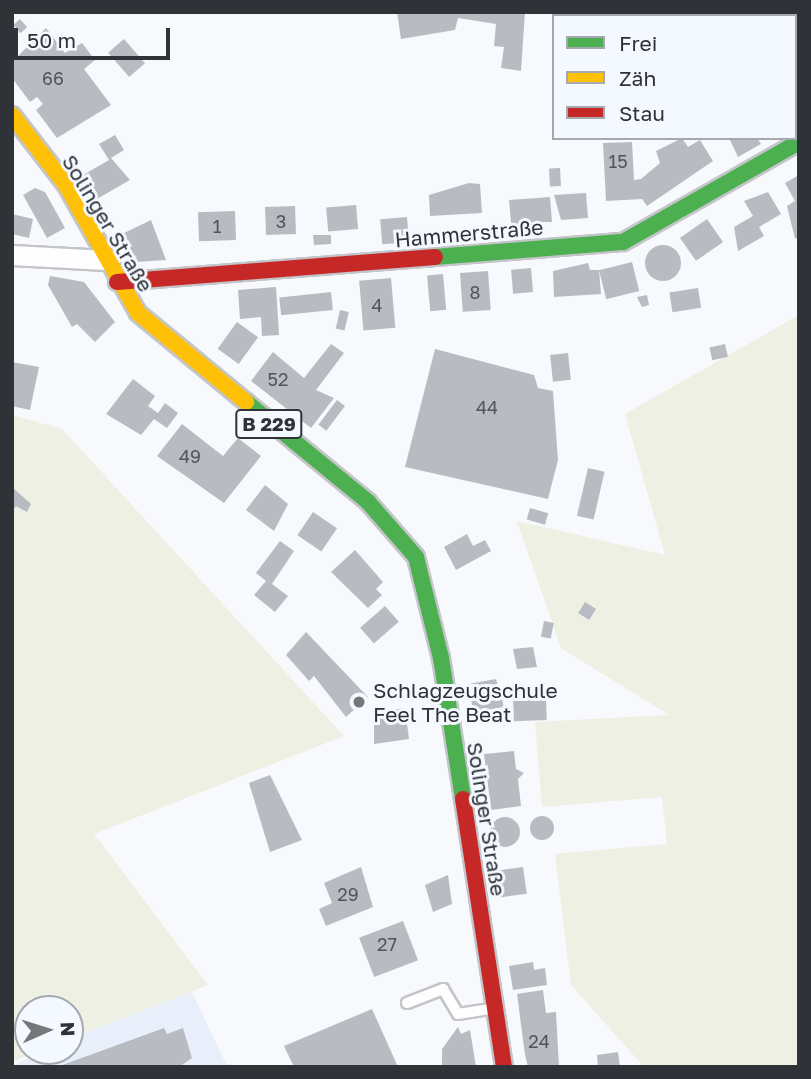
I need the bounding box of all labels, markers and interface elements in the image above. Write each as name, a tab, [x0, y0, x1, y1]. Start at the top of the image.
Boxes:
scale bar	[18, 14, 173, 58]
legend	[552, 14, 797, 140]
text: 50 m	[27, 27, 76, 53]
text: Frei	[619, 30, 657, 56]
text: Zäh	[619, 65, 656, 91]
house number: 66	[42, 67, 64, 89]
text: Stau	[619, 100, 665, 126]
street label: Solinger Straße	[57, 150, 159, 296]
house number: 15	[608, 150, 628, 172]
house number: 3	[276, 210, 286, 232]
street label: Hammerstraße	[394, 214, 544, 252]
house number: 1	[213, 215, 221, 237]
house number: 8	[470, 281, 480, 303]
house number: 4	[372, 294, 382, 316]
house number: 52	[268, 368, 288, 390]
house number: 44	[476, 396, 498, 418]
road number: B 229	[234, 408, 304, 440]
house number: 49	[179, 445, 201, 467]
place label: Schlagzeugschule Feel The Beat	[373, 677, 558, 727]
marker: Schlagzeugschule Feel The Beat	[351, 694, 367, 710]
street label: Solinger Straße	[462, 740, 512, 898]
house number: 29	[337, 883, 359, 905]
house number: 27	[377, 933, 397, 955]
north arrow	[14, 995, 84, 1065]
text: N	[57, 1021, 80, 1037]
house number: 24	[528, 1030, 550, 1052]

